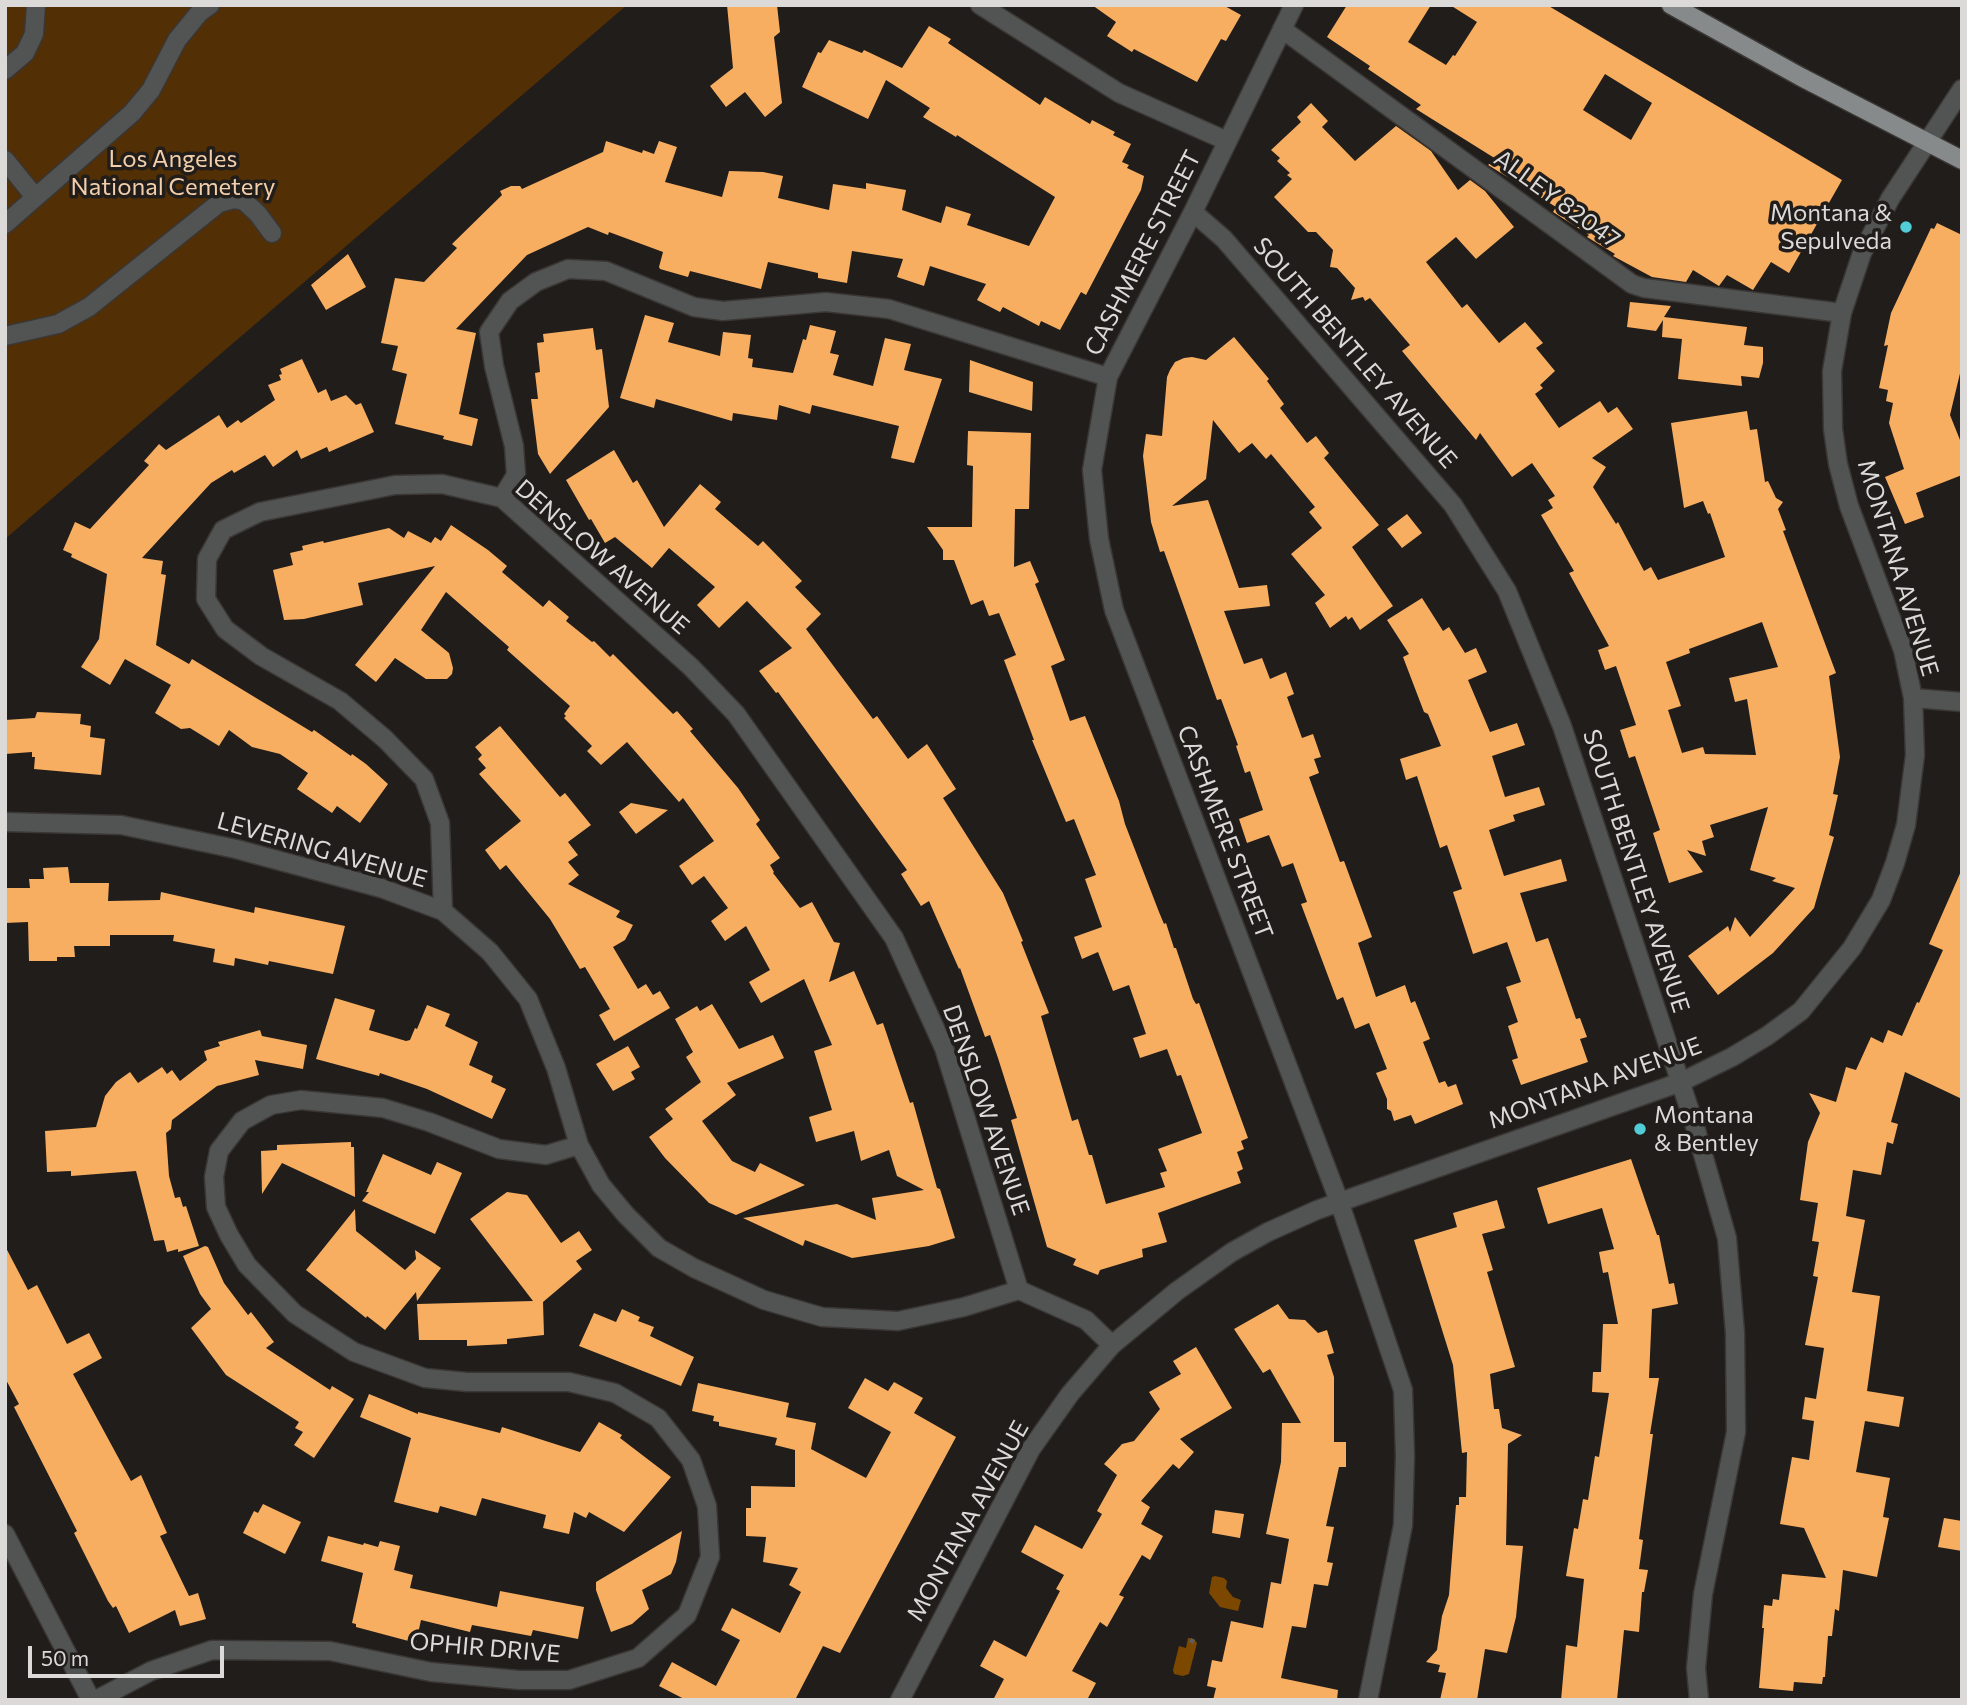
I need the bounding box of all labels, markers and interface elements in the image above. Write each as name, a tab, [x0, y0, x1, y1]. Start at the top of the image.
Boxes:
street label: ALLEY 82047	[1488, 144, 1626, 254]
park label: Los Angeles National Cemetery	[71, 145, 275, 201]
street label: CASHMERE STREET	[1079, 146, 1207, 360]
place label: Montana & Sepulveda	[1770, 199, 1892, 255]
marker: Montana & Sepulveda	[1898, 219, 1914, 235]
street label: SOUTH BENTLEY AVENUE	[1247, 232, 1463, 474]
street label: MONTANA AVENUE	[1851, 456, 1945, 680]
street label: DENSLOW AVENUE	[509, 474, 695, 640]
street label: CASHMERE STREET	[1171, 721, 1279, 943]
street label: SOUTH BENTLEY AVENUE	[1577, 726, 1695, 1016]
street label: LEVERING AVENUE	[214, 806, 430, 894]
street label: DENSLOW AVENUE	[936, 1001, 1036, 1219]
street label: MONTANA AVENUE	[1484, 1031, 1706, 1135]
place label: Montana & Bentley	[1654, 1101, 1759, 1157]
marker: Montana & Bentley	[1632, 1121, 1648, 1137]
street label: MONTANA AVENUE	[901, 1416, 1035, 1626]
street label: OPHIR DRIVE	[408, 1627, 562, 1669]
scale bar	[32, 1632, 228, 1676]
text: 50 m	[41, 1645, 89, 1670]

